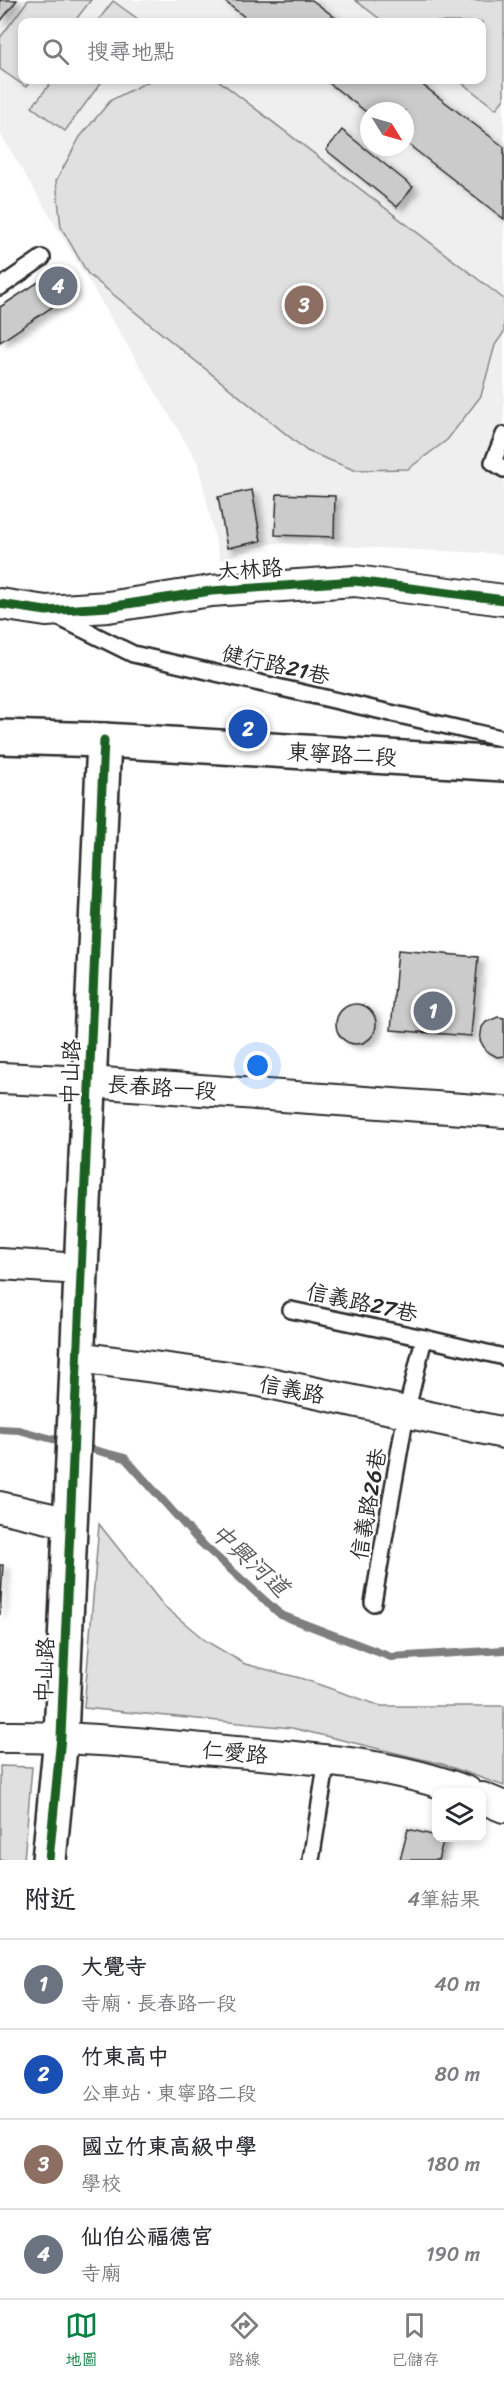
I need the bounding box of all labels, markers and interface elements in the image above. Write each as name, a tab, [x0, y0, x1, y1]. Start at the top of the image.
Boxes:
search box	[18, 18, 486, 84]
text: 搜尋地點	[87, 32, 175, 71]
icon: search	[39, 35, 72, 68]
north arrow	[360, 102, 414, 156]
pin: 4	[38, 264, 78, 308]
pin: 3	[284, 282, 324, 328]
street label: 大林路	[216, 548, 284, 591]
street label: 健行路21巷	[218, 633, 334, 696]
pin: 2	[228, 706, 268, 752]
street label: 東寧路二段	[286, 732, 398, 777]
pin: 1	[414, 988, 452, 1034]
street label: 中山路	[50, 1038, 91, 1106]
your location	[243, 1051, 272, 1080]
street label: 長春路一段	[106, 1064, 218, 1111]
street label: 信義路27巷	[302, 1272, 421, 1333]
street label: 信義路	[256, 1364, 328, 1415]
street label: 信義路26巷	[339, 1445, 398, 1563]
water label: 中興河道	[200, 1512, 301, 1609]
street label: 中山路	[24, 1636, 65, 1704]
street label: 仁愛路	[200, 1730, 270, 1775]
map controls	[432, 1788, 486, 1842]
button: layers	[432, 1788, 486, 1842]
text: 附近	[24, 1876, 76, 1922]
text: 4筆結果	[408, 1882, 480, 1917]
text: 大覺寺	[81, 1947, 147, 1986]
text: 1	[39, 1967, 48, 2002]
text: 40 m	[434, 1967, 480, 2002]
text: 寺廟 · 長春路一段	[81, 1986, 237, 2021]
text: 竹東高中	[81, 2037, 169, 2076]
text: 2	[38, 2057, 49, 2092]
text: 80 m	[435, 2057, 480, 2092]
text: 公車站 · 東寧路二段	[81, 2076, 257, 2111]
text: 國立竹東高級中學	[81, 2127, 257, 2166]
text: 3	[38, 2147, 49, 2182]
text: 180 m	[426, 2147, 480, 2182]
text: 學校	[81, 2166, 121, 2201]
text: 仙伯公福德宮	[81, 2217, 213, 2256]
text: 4	[37, 2237, 50, 2272]
text: 190 m	[426, 2237, 480, 2272]
text: 寺廟	[81, 2256, 121, 2291]
tab: 地圖	[65, 2309, 98, 2374]
tab: 路線	[228, 2309, 261, 2374]
tab: 已儲存	[391, 2309, 439, 2374]

